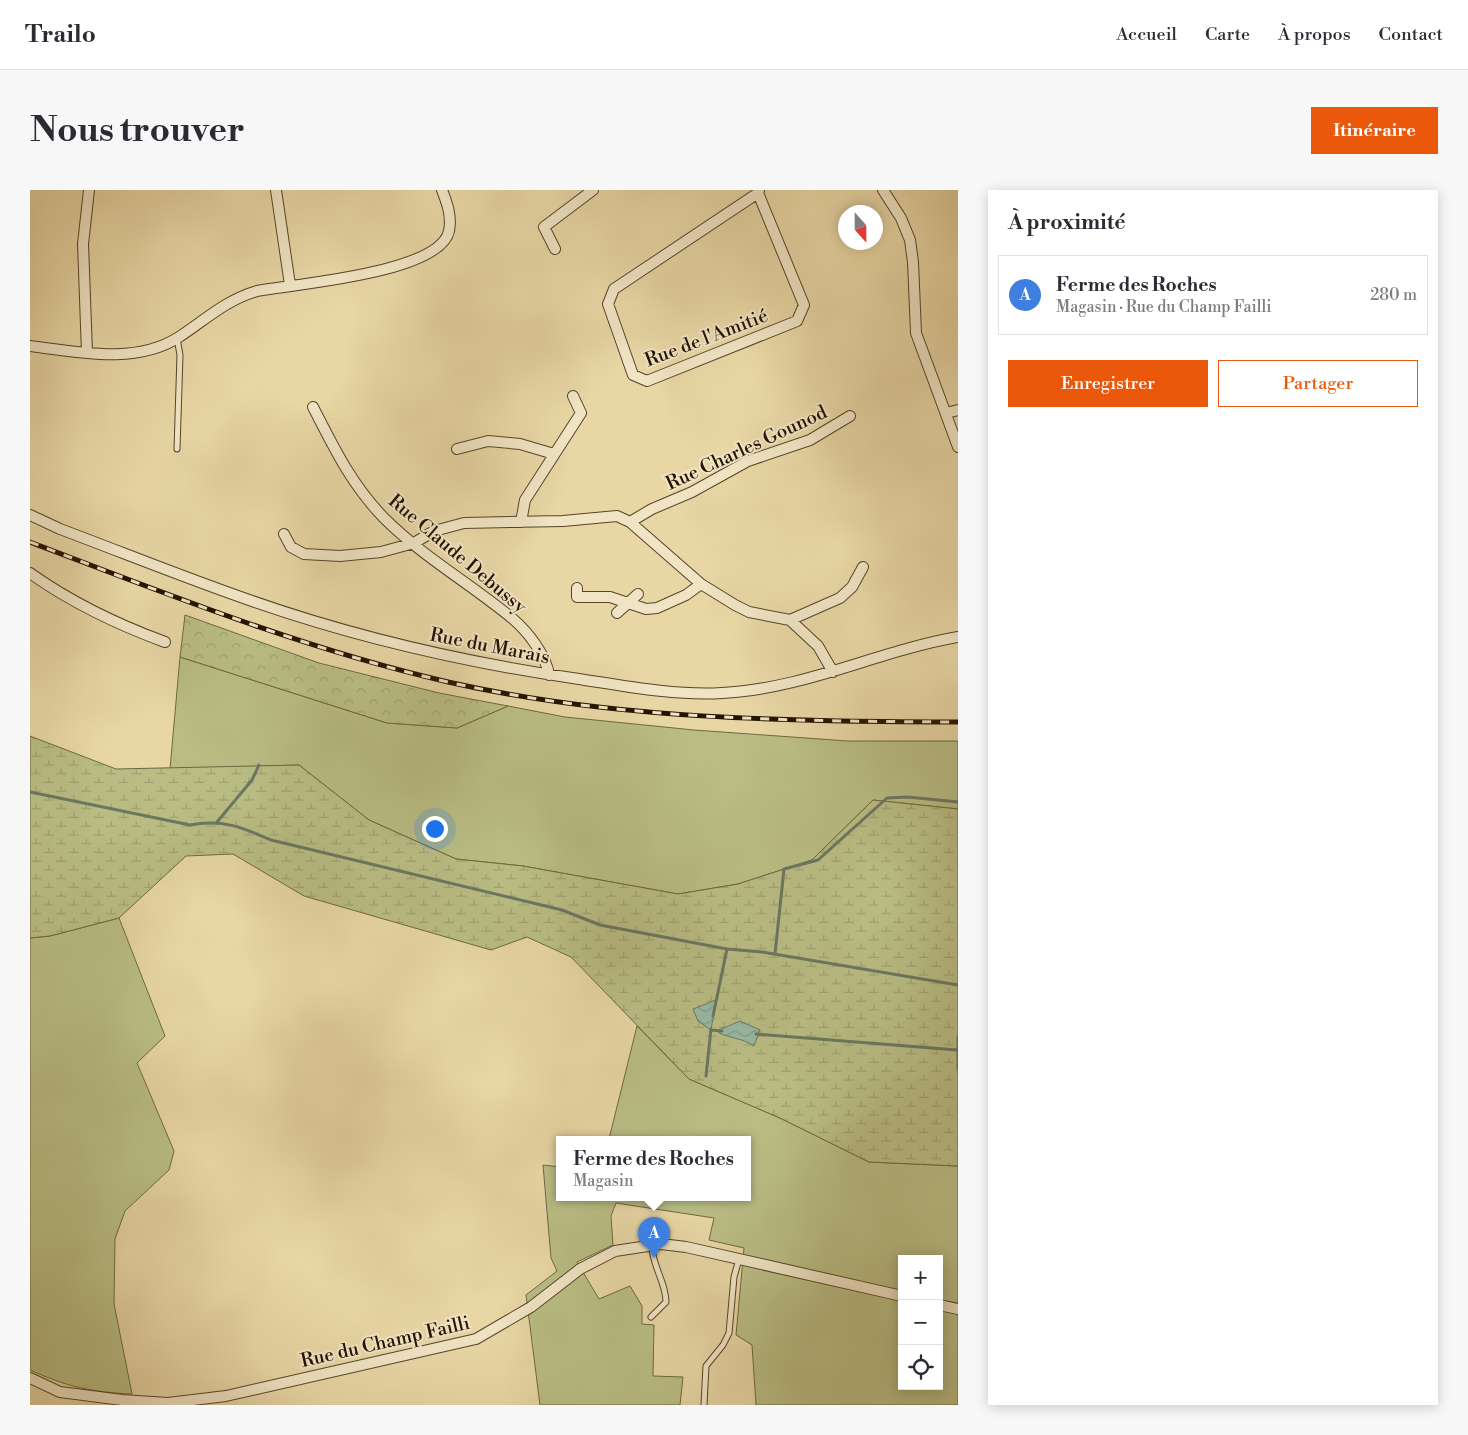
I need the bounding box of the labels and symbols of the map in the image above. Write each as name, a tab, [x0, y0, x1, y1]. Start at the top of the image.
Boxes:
north arrow	[838, 205, 883, 250]
street label: Rue de l'Amitié	[641, 303, 771, 372]
street label: Rue Charles Gounod	[662, 400, 831, 496]
street label: Rue Claude Debussy	[383, 489, 532, 619]
street label: Rue du Marais	[428, 623, 552, 669]
your location	[422, 816, 448, 842]
pin: A	[638, 1217, 670, 1258]
street label: Rue du Champ Failli	[298, 1311, 472, 1373]

